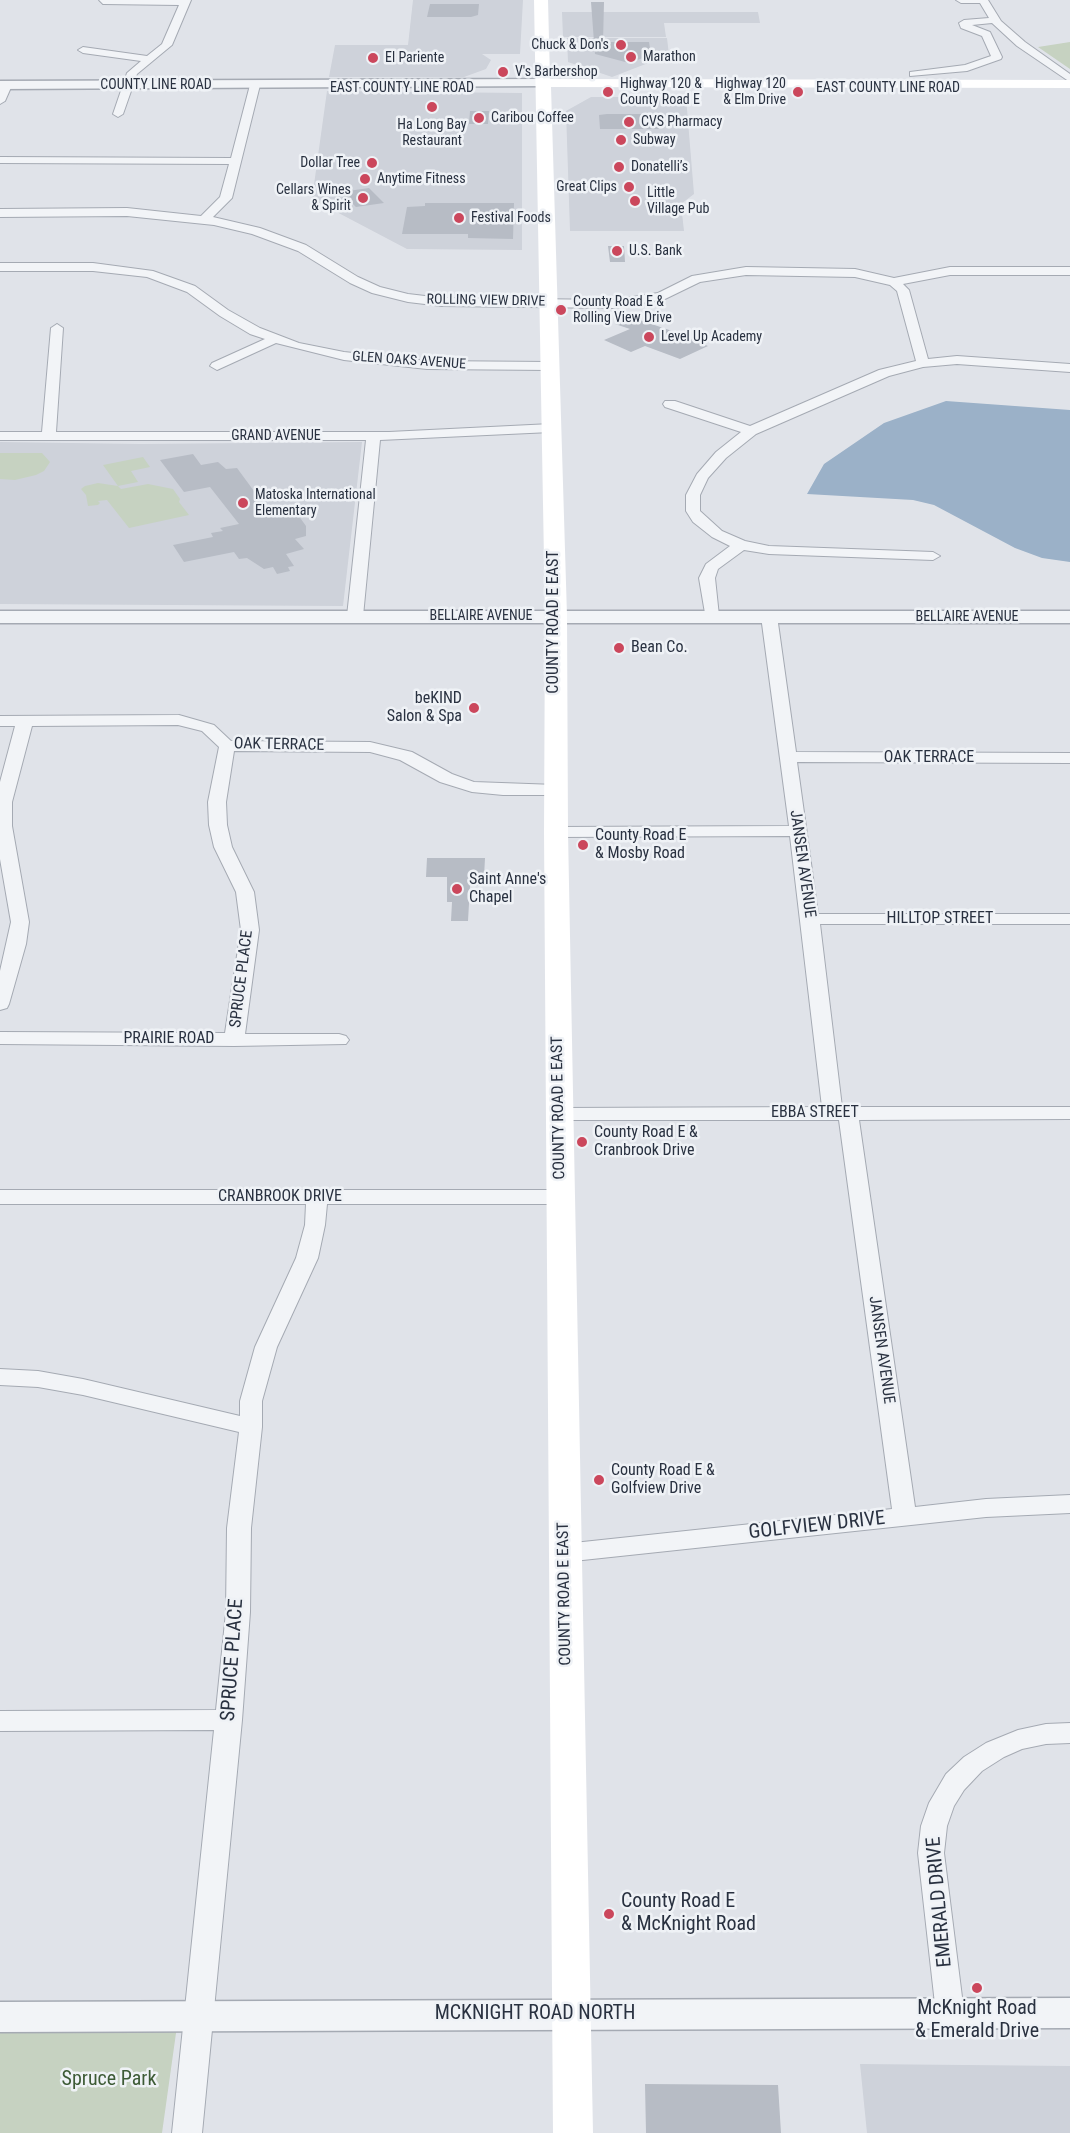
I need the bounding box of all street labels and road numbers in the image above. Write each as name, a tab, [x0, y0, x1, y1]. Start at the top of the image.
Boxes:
street label: COUNTY LINE ROAD	[100, 77, 212, 93]
street label: EAST COUNTY LINE ROAD	[330, 80, 474, 96]
street label: EAST COUNTY LINE ROAD	[816, 80, 960, 96]
street label: ROLLING VIEW DRIVE	[426, 292, 546, 310]
street label: GLEN OAKS AVENUE	[352, 349, 466, 373]
street label: GRAND AVENUE	[231, 428, 321, 444]
street label: COUNTY ROAD E EAST	[544, 550, 564, 694]
street label: BELLAIRE AVENUE	[429, 608, 533, 624]
street label: BELLAIRE AVENUE	[915, 609, 1019, 625]
street label: OAK TERRACE	[234, 735, 324, 755]
street label: OAK TERRACE	[884, 748, 974, 768]
street label: JANSEN AVENUE	[785, 809, 819, 919]
street label: HILLTOP STREET	[887, 909, 993, 929]
street label: SPRUCE PLACE	[226, 929, 258, 1029]
street label: PRAIRIE ROAD	[123, 1029, 215, 1049]
street label: COUNTY ROAD E EAST	[548, 1036, 570, 1180]
street label: EBBA STREET	[771, 1103, 859, 1123]
street label: CRANBROOK DRIVE	[218, 1187, 342, 1207]
street label: JANSEN AVENUE	[864, 1295, 898, 1405]
street label: GOLFVIEW DRIVE	[748, 1507, 886, 1545]
street label: COUNTY ROAD E EAST	[554, 1522, 576, 1666]
street label: SPRUCE PLACE	[217, 1598, 249, 1722]
street label: EMERALD DRIVE	[922, 1836, 958, 1968]
street label: MCKNIGHT ROAD NORTH	[435, 2002, 635, 2026]

